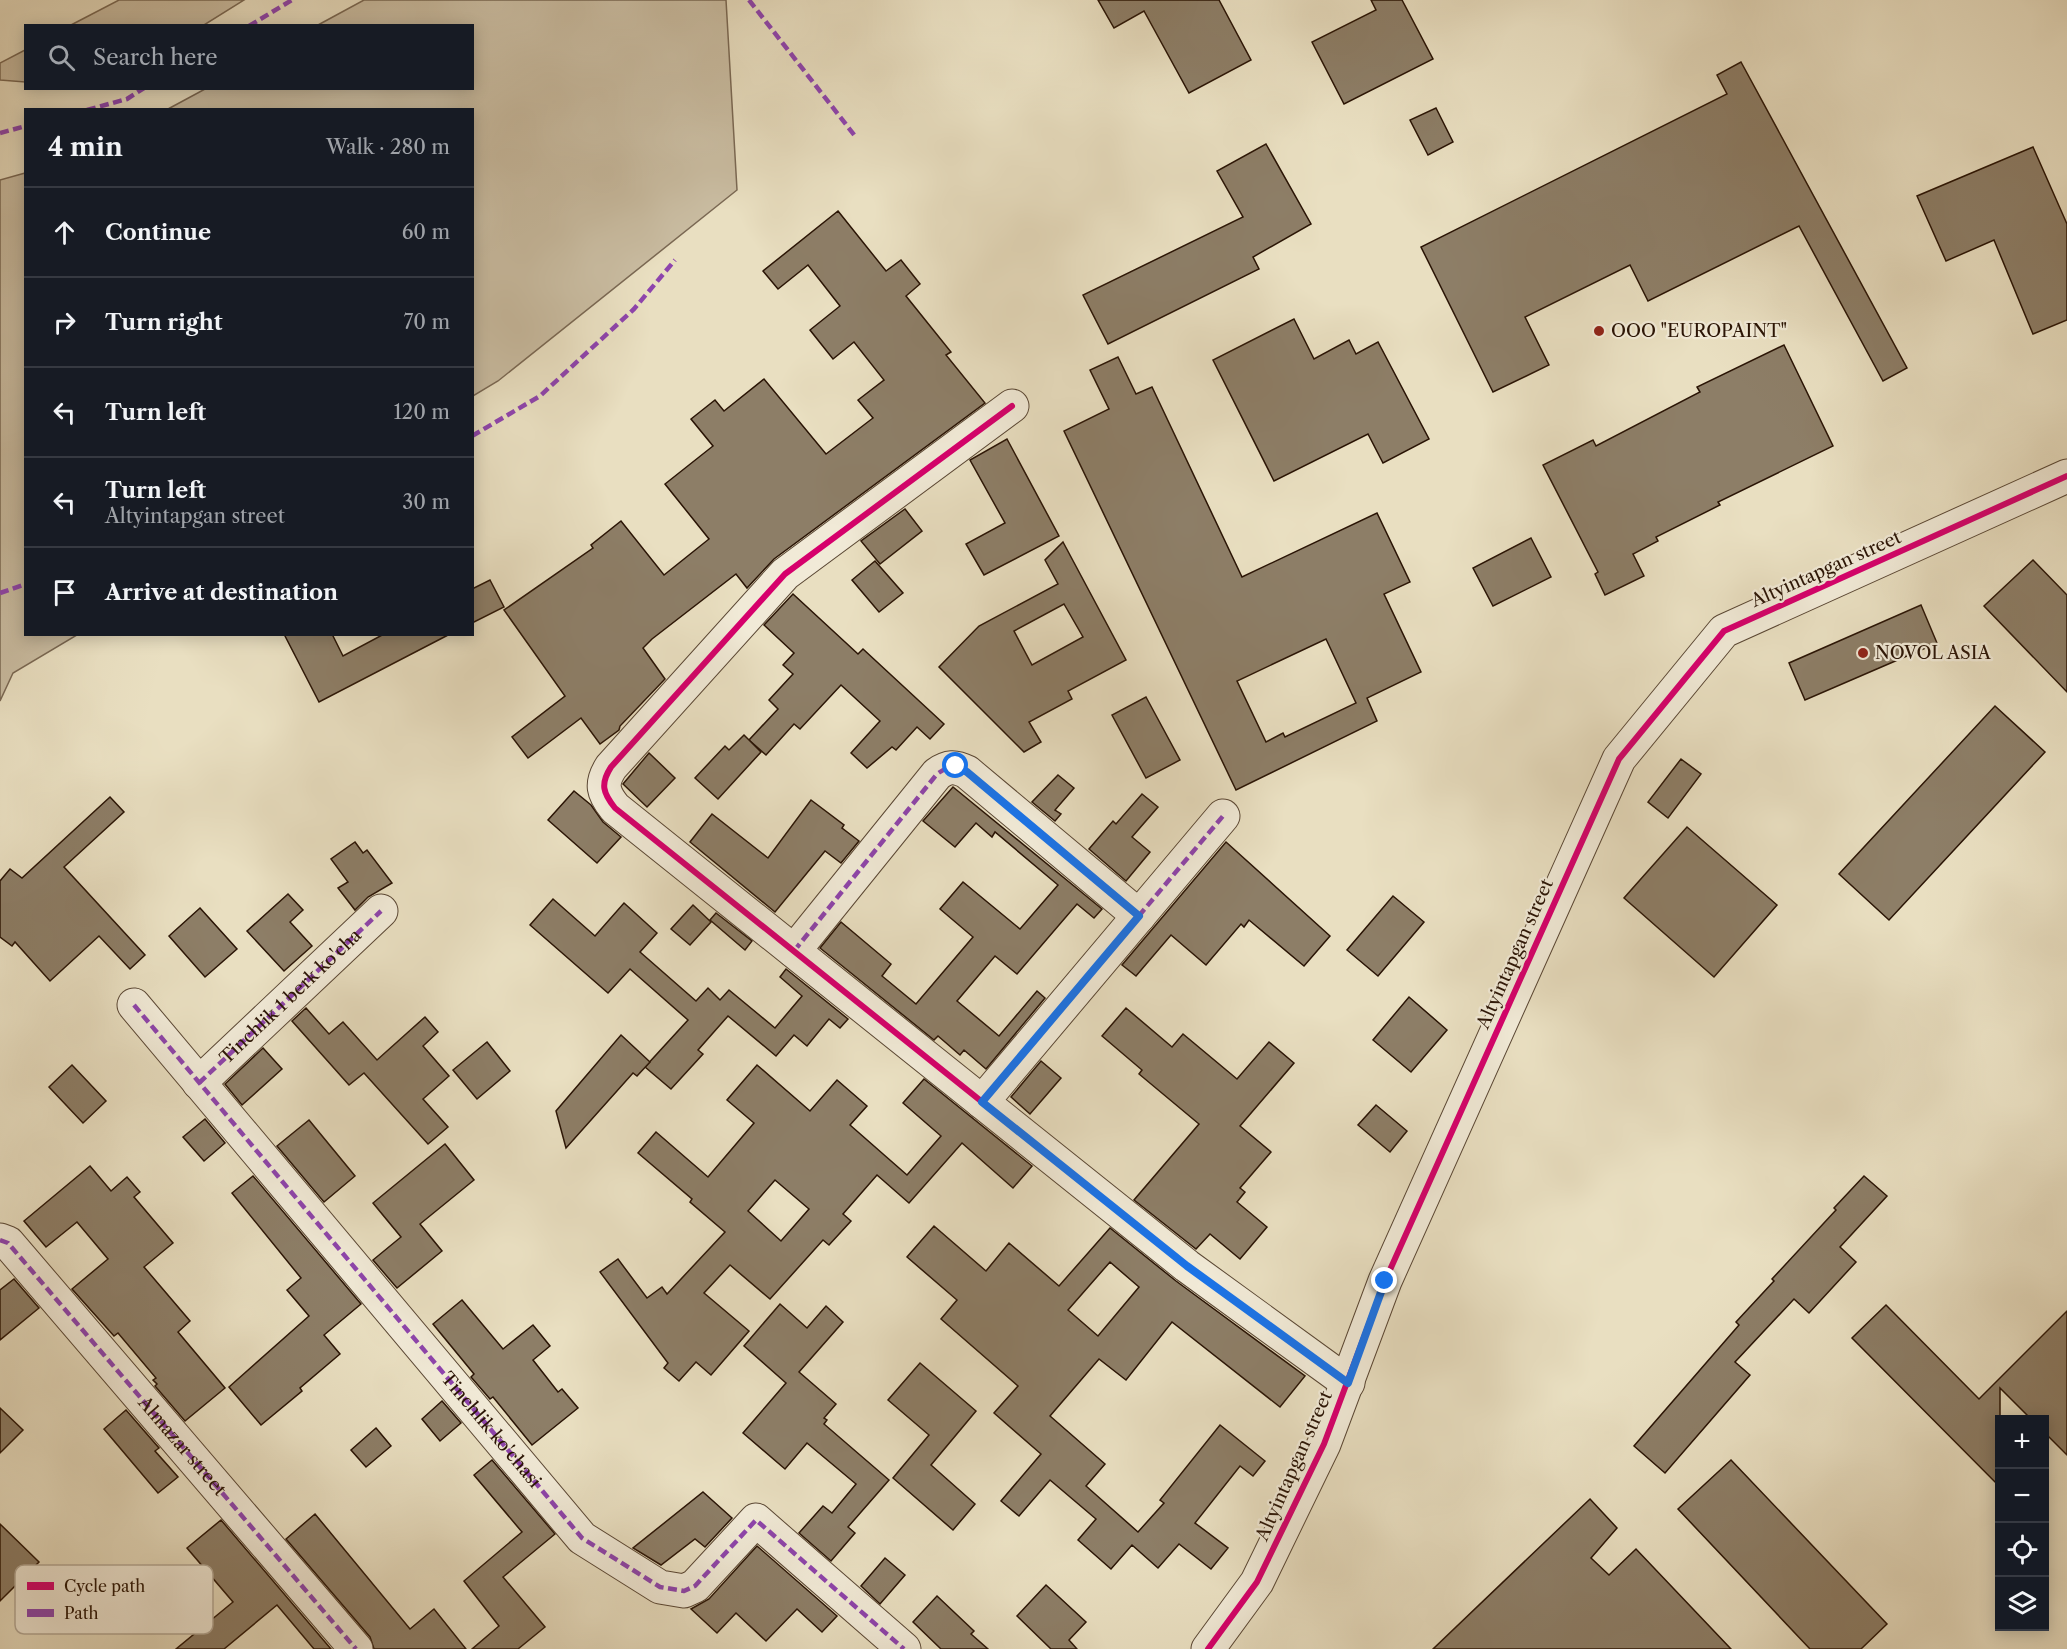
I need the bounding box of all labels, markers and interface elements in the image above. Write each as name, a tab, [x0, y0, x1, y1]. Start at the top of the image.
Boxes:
search box	[24, 24, 474, 90]
icon: search	[45, 41, 78, 74]
text: Search here	[93, 44, 218, 71]
text: 4 min	[48, 131, 123, 163]
text: Walk · 280 m	[326, 135, 450, 159]
icon: ahead	[48, 216, 81, 249]
text: Continue	[105, 219, 211, 246]
text: 60 m	[402, 220, 450, 244]
icon: right	[48, 306, 81, 339]
text: Turn right	[105, 309, 223, 336]
text: 70 m	[404, 310, 450, 334]
place label: OOO "EUROPAINT"	[1611, 320, 1787, 342]
marker: OOO "EUROPAINT"	[1592, 324, 1606, 338]
icon: left	[48, 396, 81, 429]
text: Turn left	[105, 399, 206, 426]
text: 120 m	[393, 400, 450, 424]
text: Turn left	[105, 477, 206, 504]
icon: left	[48, 486, 81, 519]
text: 30 m	[402, 490, 450, 514]
text: Altyintapgan street	[105, 504, 285, 528]
street label: Altyintapgan street	[1747, 526, 1905, 612]
icon: arrive	[48, 576, 81, 609]
text: Arrive at destination	[105, 579, 338, 606]
place label: NOVOL ASIA	[1875, 642, 1992, 664]
marker: NOVOL ASIA	[1856, 646, 1870, 660]
route start	[942, 752, 968, 778]
street label: Altyintapgan street	[1472, 875, 1558, 1033]
street label: Tinchlik 1 berk ko'cha	[215, 924, 366, 1069]
route end	[1371, 1267, 1397, 1293]
street label: Tinchlik ko'chasi	[436, 1368, 546, 1492]
street label: Altyintapgan street	[1251, 1387, 1337, 1545]
street label: Almazar street	[133, 1391, 231, 1501]
map controls	[1995, 1415, 2049, 1631]
button: +	[1995, 1415, 2049, 1469]
button: −	[1995, 1469, 2049, 1523]
button: locate	[1995, 1523, 2049, 1577]
legend	[15, 1565, 213, 1634]
text: Cycle path	[64, 1576, 145, 1596]
button: layers	[1995, 1577, 2049, 1631]
text: Path	[64, 1603, 98, 1623]

